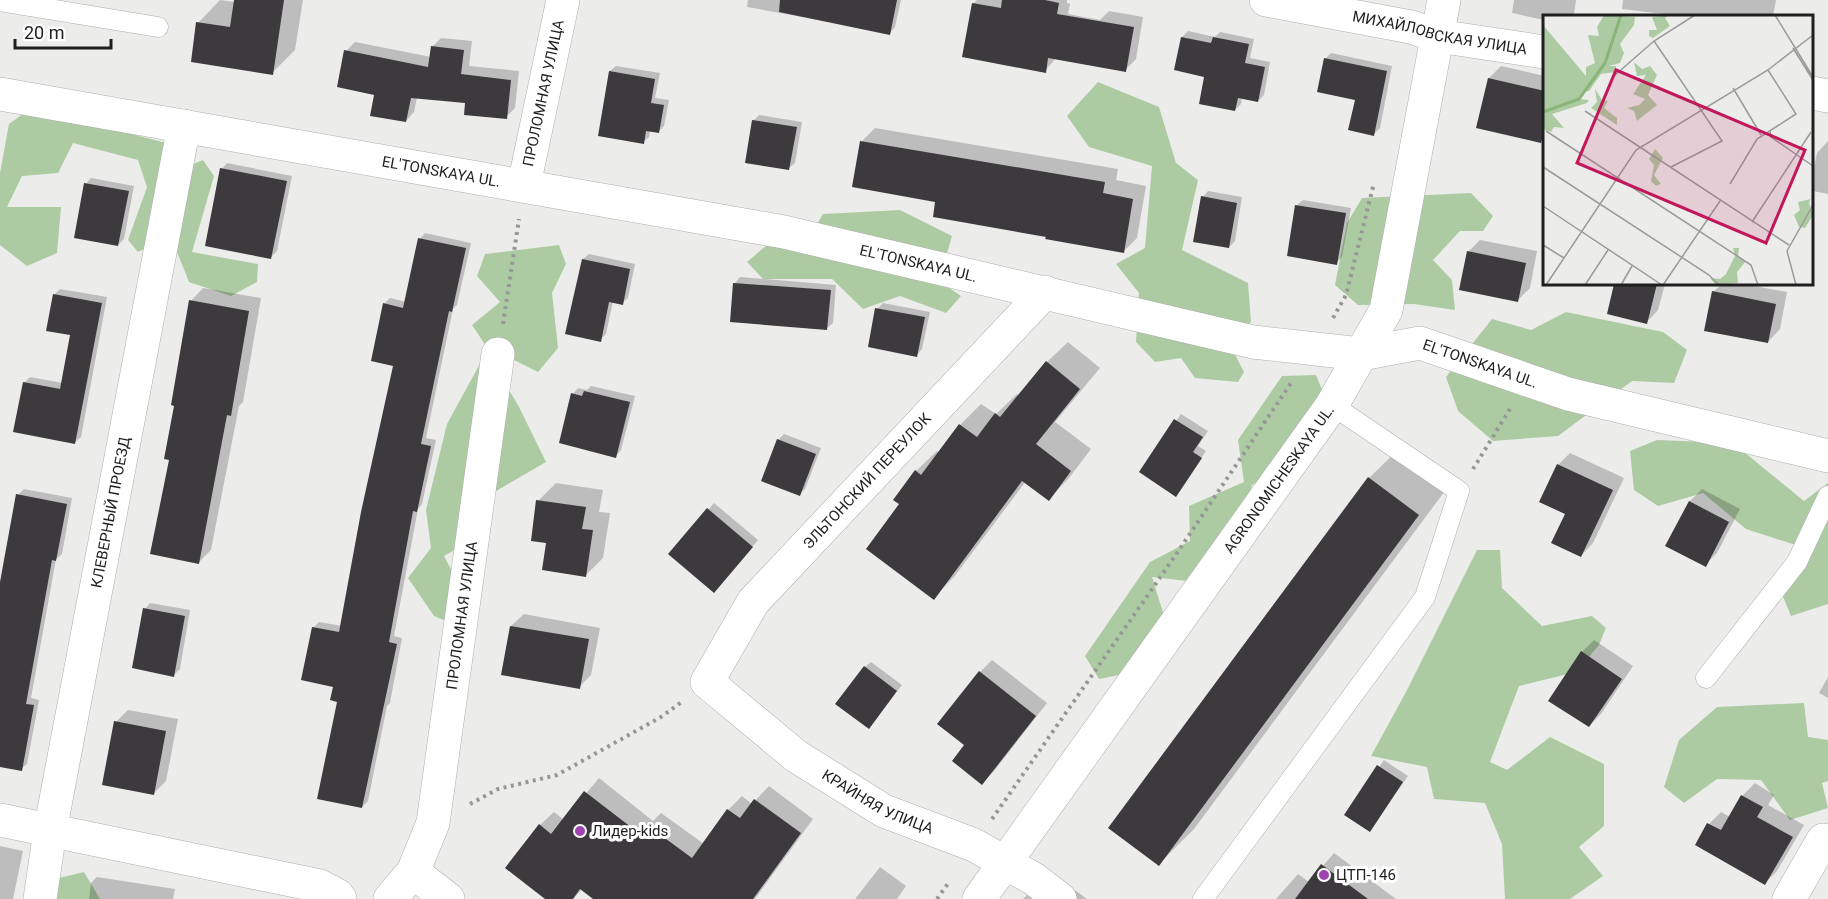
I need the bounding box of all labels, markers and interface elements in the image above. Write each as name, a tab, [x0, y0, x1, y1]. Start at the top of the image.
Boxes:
street label: МИХАЙЛОВСКАЯ УЛИЦА	[1351, 7, 1529, 58]
scale bar	[15, 12, 111, 50]
inset map	[1543, 15, 1813, 285]
street label: ПРОЛОМНАЯ УЛИЦА	[519, 18, 568, 168]
text: 20 m	[24, 22, 64, 43]
street label: EL'TONSKAYA UL.	[381, 152, 502, 191]
street label: EL'TONSKAYA UL.	[858, 241, 979, 286]
street label: EL'TONSKAYA UL.	[1420, 336, 1540, 392]
street label: AGRONOMICHESKAYA UL.	[1220, 402, 1338, 557]
street label: ЭЛЬТОНСКИЙ ПЕРЕУЛОК	[799, 409, 935, 553]
street label: КЛЕВЕРНЫЙ ПРОЕЗД	[87, 435, 134, 590]
street label: ПРОЛОМНАЯ УЛИЦА	[443, 540, 481, 691]
street label: КРАЙНЯЯ УЛИЦА	[819, 766, 936, 838]
place label: Лидер-kids	[592, 822, 668, 840]
marker: Лидер-kids	[573, 824, 587, 838]
place label: ЦТП-146	[1336, 866, 1396, 884]
marker: ЦТП-146	[1317, 868, 1331, 882]

